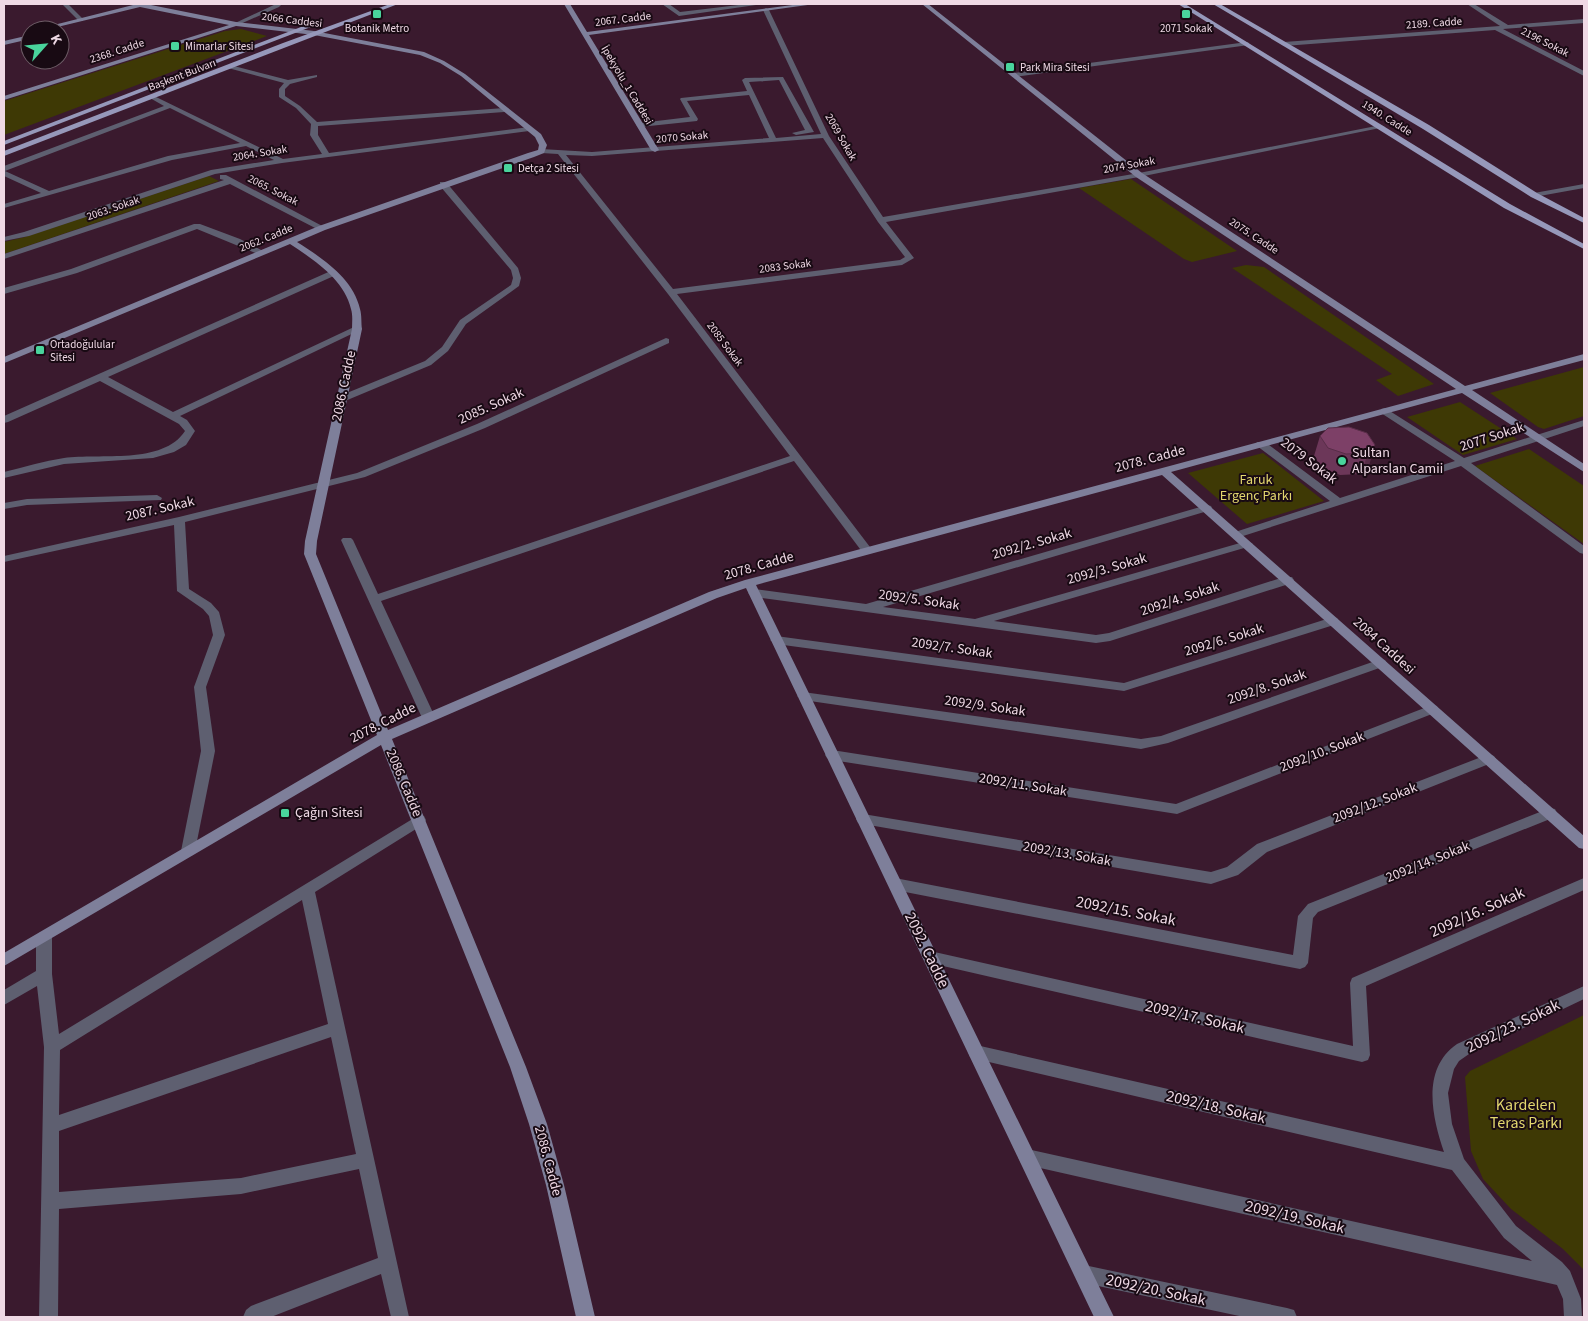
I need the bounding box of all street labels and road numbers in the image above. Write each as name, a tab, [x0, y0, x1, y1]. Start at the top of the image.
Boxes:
street label: 2067. Cadde	[594, 8, 652, 30]
street label: 2066 Caddesi	[261, 9, 323, 31]
street label: 2189. Cadde	[1405, 14, 1463, 32]
street label: 2196 Sokak	[1518, 23, 1572, 61]
street label: 2368. Cadde	[88, 35, 147, 67]
street label: İpekyolu_1 Caddesi	[597, 43, 657, 127]
street label: Başkent Bulvarı	[146, 55, 218, 95]
street label: 1940. Cadde	[1359, 97, 1415, 140]
street label: 2069 Sokak	[821, 111, 861, 164]
street label: 2070 Sokak	[655, 127, 709, 147]
street label: 2064. Sokak	[232, 141, 289, 165]
street label: 2074 Sokak	[1102, 153, 1157, 177]
street label: 2065. Sokak	[245, 171, 301, 209]
street label: 2063. Sokak	[85, 192, 142, 224]
street label: 2075. Cadde	[1226, 214, 1282, 258]
street label: 2062. Cadde	[237, 220, 295, 256]
street label: 2083 Sokak	[758, 255, 812, 277]
street label: 2085 Sokak	[703, 319, 747, 370]
street label: 2086. Cadde	[327, 349, 361, 423]
street label: 2085. Sokak	[455, 383, 527, 429]
street label: 2077 Sokak	[1457, 417, 1527, 457]
street label: 2079 Sokak	[1276, 433, 1342, 489]
street label: 2078. Cadde	[1113, 440, 1187, 478]
street label: 2087. Sokak	[124, 491, 196, 527]
street label: 2092/2. Sokak	[990, 523, 1074, 565]
street label: 2078. Cadde	[722, 546, 796, 585]
street label: 2092/3. Sokak	[1065, 548, 1149, 590]
street label: 2092/4. Sokak	[1138, 577, 1222, 621]
street label: 2092/5. Sokak	[877, 584, 961, 616]
street label: 2084 Caddesi	[1349, 613, 1419, 679]
street label: 2092/6. Sokak	[1182, 618, 1266, 662]
street label: 2092/7. Sokak	[910, 632, 994, 664]
street label: 2092/8. Sokak	[1225, 664, 1309, 710]
street label: 2092/9. Sokak	[943, 690, 1027, 722]
street label: 2078. Cadde	[347, 698, 420, 748]
street label: 2092/10. Sokak	[1277, 727, 1367, 777]
street label: 2086. Cadde	[381, 746, 427, 820]
street label: 2092/11. Sokak	[978, 768, 1068, 802]
street label: 2092/12. Sokak	[1330, 778, 1420, 828]
street label: 2092/13. Sokak	[1022, 836, 1113, 872]
street label: 2092/14. Sokak	[1383, 836, 1473, 888]
street label: 2092/16. Sokak	[1426, 881, 1528, 943]
street label: 2092/15. Sokak	[1074, 891, 1178, 931]
street label: 2092. Cadde	[899, 908, 955, 992]
street label: 2092/23. Sokak	[1463, 994, 1563, 1058]
street label: 2092/17. Sokak	[1143, 995, 1247, 1039]
street label: 2092/18. Sokak	[1164, 1085, 1268, 1129]
street label: 2086. Cadde	[529, 1124, 567, 1198]
street label: 2092/19. Sokak	[1243, 1195, 1347, 1239]
street label: 2092/20. Sokak	[1104, 1269, 1208, 1311]

